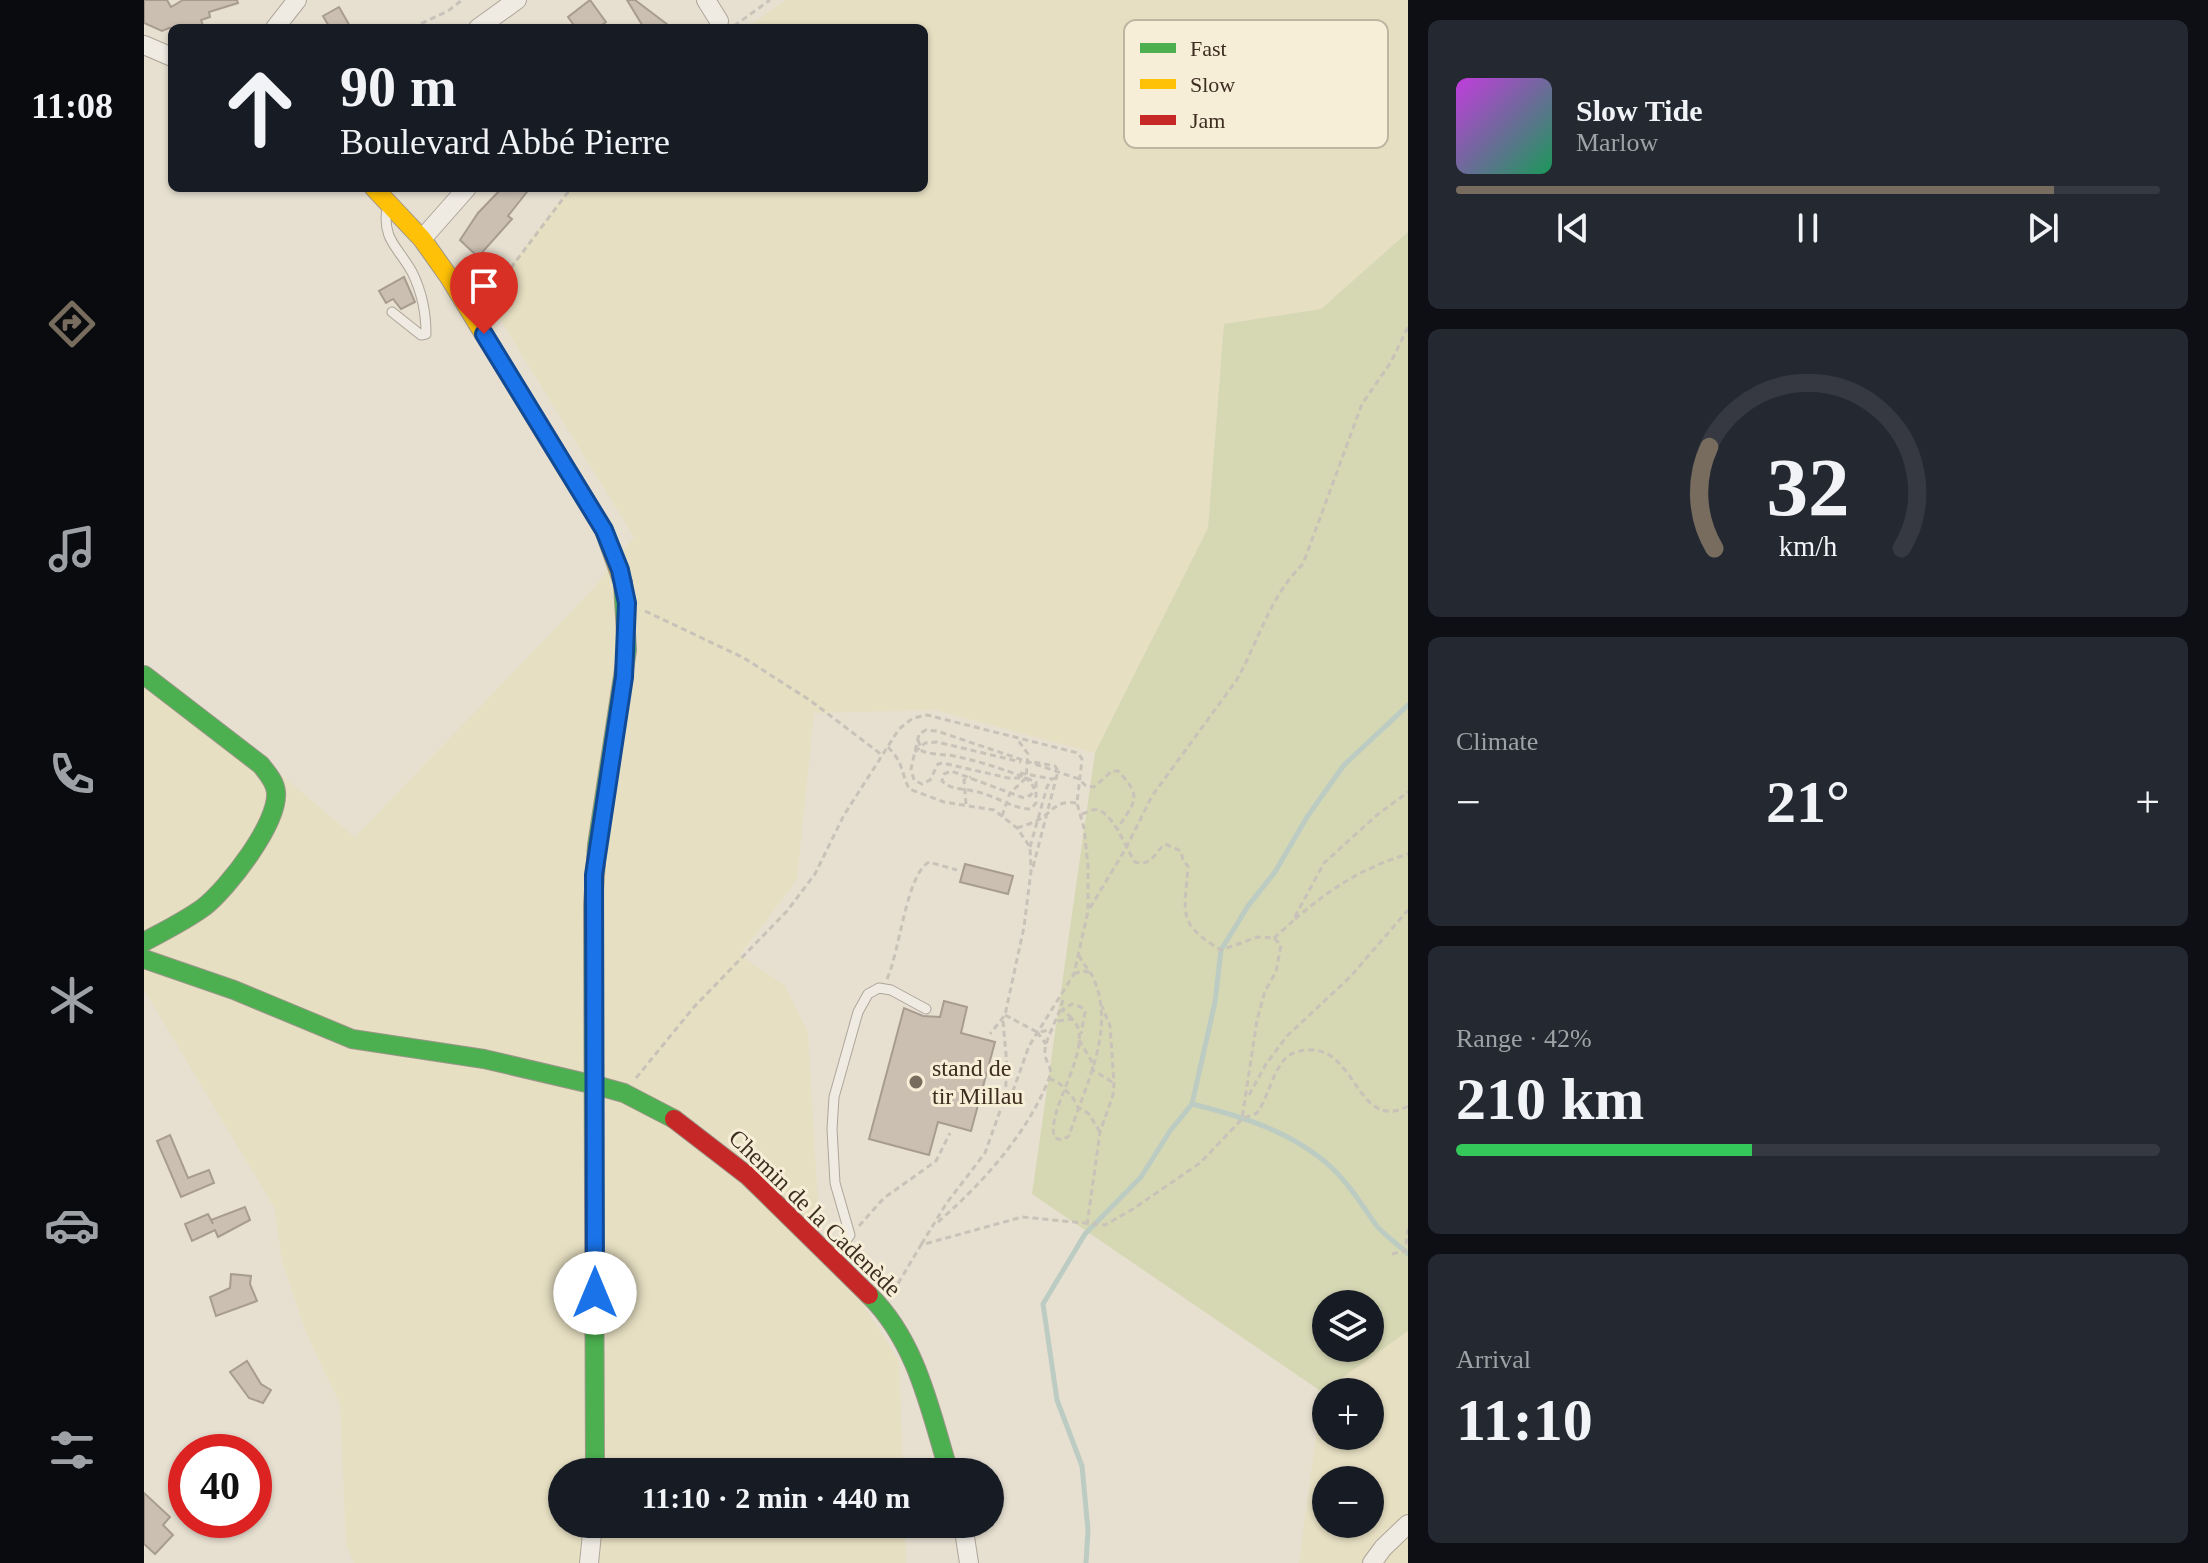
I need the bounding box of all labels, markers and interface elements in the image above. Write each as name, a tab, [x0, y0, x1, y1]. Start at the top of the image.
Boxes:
legend	[1124, 20, 1388, 148]
text: Fast	[1190, 36, 1227, 61]
icon: ahead	[208, 56, 312, 160]
text: 90 m	[340, 56, 457, 118]
text: Slow	[1190, 72, 1235, 97]
text: 11:08	[31, 86, 113, 126]
text: Slow Tide	[1576, 94, 1702, 127]
text: Jam	[1190, 108, 1225, 133]
text: Boulevard Abbé Pierre	[340, 122, 670, 162]
text: Marlow	[1576, 128, 1658, 157]
icon: previous	[1551, 206, 1595, 250]
icon: pause	[1786, 206, 1830, 250]
icon: next	[2021, 206, 2065, 250]
pin	[450, 252, 518, 334]
icon: arrive	[462, 264, 506, 308]
icon: directions	[44, 296, 100, 352]
text: 32	[1766, 440, 1850, 532]
icon: music	[44, 521, 100, 577]
text: km/h	[1779, 531, 1837, 562]
text: Climate	[1456, 727, 1538, 756]
icon: phone	[44, 746, 100, 802]
text: 21°	[1766, 769, 1850, 835]
text: −	[1456, 778, 1481, 827]
text: +	[2135, 778, 2160, 827]
icon: climate	[44, 972, 100, 1028]
text: Range · 42%	[1456, 1024, 1592, 1053]
place label: stand de tir Millau	[932, 1055, 1023, 1109]
text: 210 km	[1456, 1066, 1644, 1132]
marker: stand de tir Millau	[907, 1073, 925, 1091]
street label: Chemin de la Cadenède	[724, 1124, 906, 1302]
icon: car	[44, 1197, 100, 1253]
position arrow	[553, 1251, 637, 1335]
map controls	[1312, 1290, 1384, 1538]
button: layers	[1312, 1290, 1384, 1362]
text: Arrival	[1456, 1345, 1531, 1374]
button: +	[1312, 1378, 1384, 1450]
text: 11:10	[1456, 1387, 1593, 1453]
icon: filters	[44, 1422, 100, 1478]
speed limit sign: 40	[168, 1434, 272, 1538]
button: −	[1312, 1466, 1384, 1538]
text: 11:10 · 2 min · 440 m	[642, 1481, 910, 1514]

